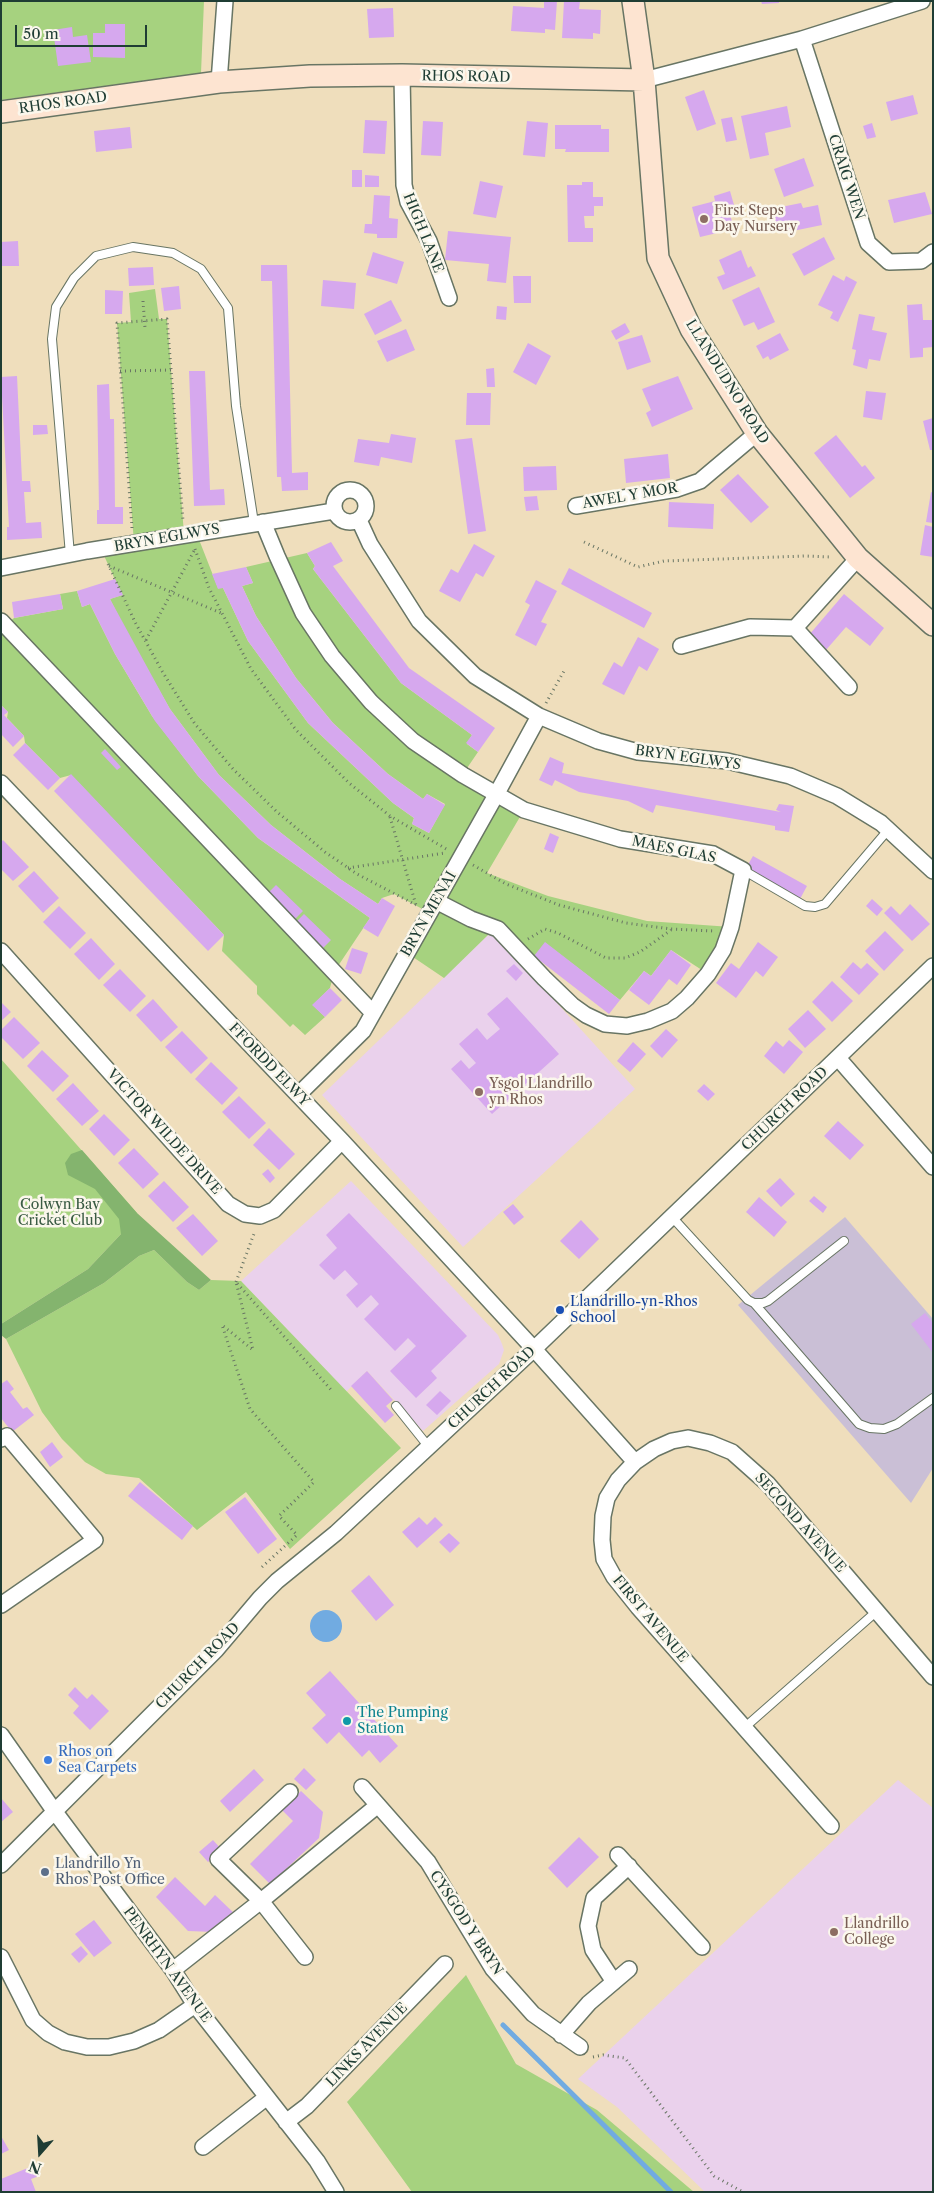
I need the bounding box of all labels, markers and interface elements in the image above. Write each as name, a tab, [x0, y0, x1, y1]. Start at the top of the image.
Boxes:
scale bar	[18, 15, 150, 47]
text: 50 m	[23, 24, 59, 43]
street label: RHOS ROAD	[421, 68, 511, 86]
street label: RHOS ROAD	[18, 88, 108, 118]
street label: CRAIG WEN	[824, 133, 868, 221]
street label: HIGH LANE	[399, 191, 447, 275]
place label: First Steps Day Nursery	[714, 203, 797, 236]
marker: First Steps Day Nursery	[698, 213, 710, 225]
street label: LLANDUDNO ROAD	[682, 317, 772, 447]
street label: AWEL Y MOR	[581, 479, 679, 513]
street label: BRYN EGLWYS	[113, 520, 221, 556]
street label: BRYN EGLWYS	[634, 742, 742, 774]
street label: MAES GLAS	[630, 833, 718, 867]
street label: BRYN MENAI	[398, 868, 460, 960]
street label: FFORDD ELWY	[225, 1020, 313, 1110]
street label: CHURCH ROAD	[738, 1064, 832, 1154]
street label: VICTOR WILDE DRIVE	[103, 1066, 225, 1198]
place label: Ysgol Llandrillo yn Rhos	[489, 1076, 593, 1108]
marker: Ysgol Llandrillo yn Rhos	[473, 1086, 485, 1098]
park label: Colwyn Bay Cricket Club	[18, 1197, 102, 1230]
place label: Llandrillo-yn-Rhos School	[570, 1294, 698, 1326]
marker: Llandrillo-yn-Rhos School	[554, 1304, 566, 1316]
street label: CHURCH ROAD	[445, 1343, 539, 1433]
street label: SECOND AVENUE	[751, 1470, 849, 1576]
street label: FIRST AVENUE	[609, 1572, 691, 1666]
street label: CHURCH ROAD	[153, 1619, 243, 1713]
place label: The Pumping Station	[357, 1705, 448, 1738]
marker: The Pumping Station	[341, 1715, 353, 1727]
place label: Rhos on Sea Carpets	[58, 1744, 137, 1776]
marker: Rhos on Sea Carpets	[42, 1754, 54, 1766]
place label: Llandrillo Yn Rhos Post Office	[55, 1856, 165, 1888]
marker: Llandrillo Yn Rhos Post Office	[39, 1866, 51, 1878]
street label: CYSGOD Y BRYN	[426, 1868, 506, 1978]
street label: PENRHYN AVENUE	[119, 1904, 215, 2026]
place label: Llandrillo College	[844, 1916, 909, 1948]
marker: Llandrillo College	[828, 1926, 840, 1938]
street label: LINKS AVENUE	[323, 2000, 411, 2090]
north arrow	[15, 2128, 65, 2178]
text: N	[26, 2157, 44, 2178]

